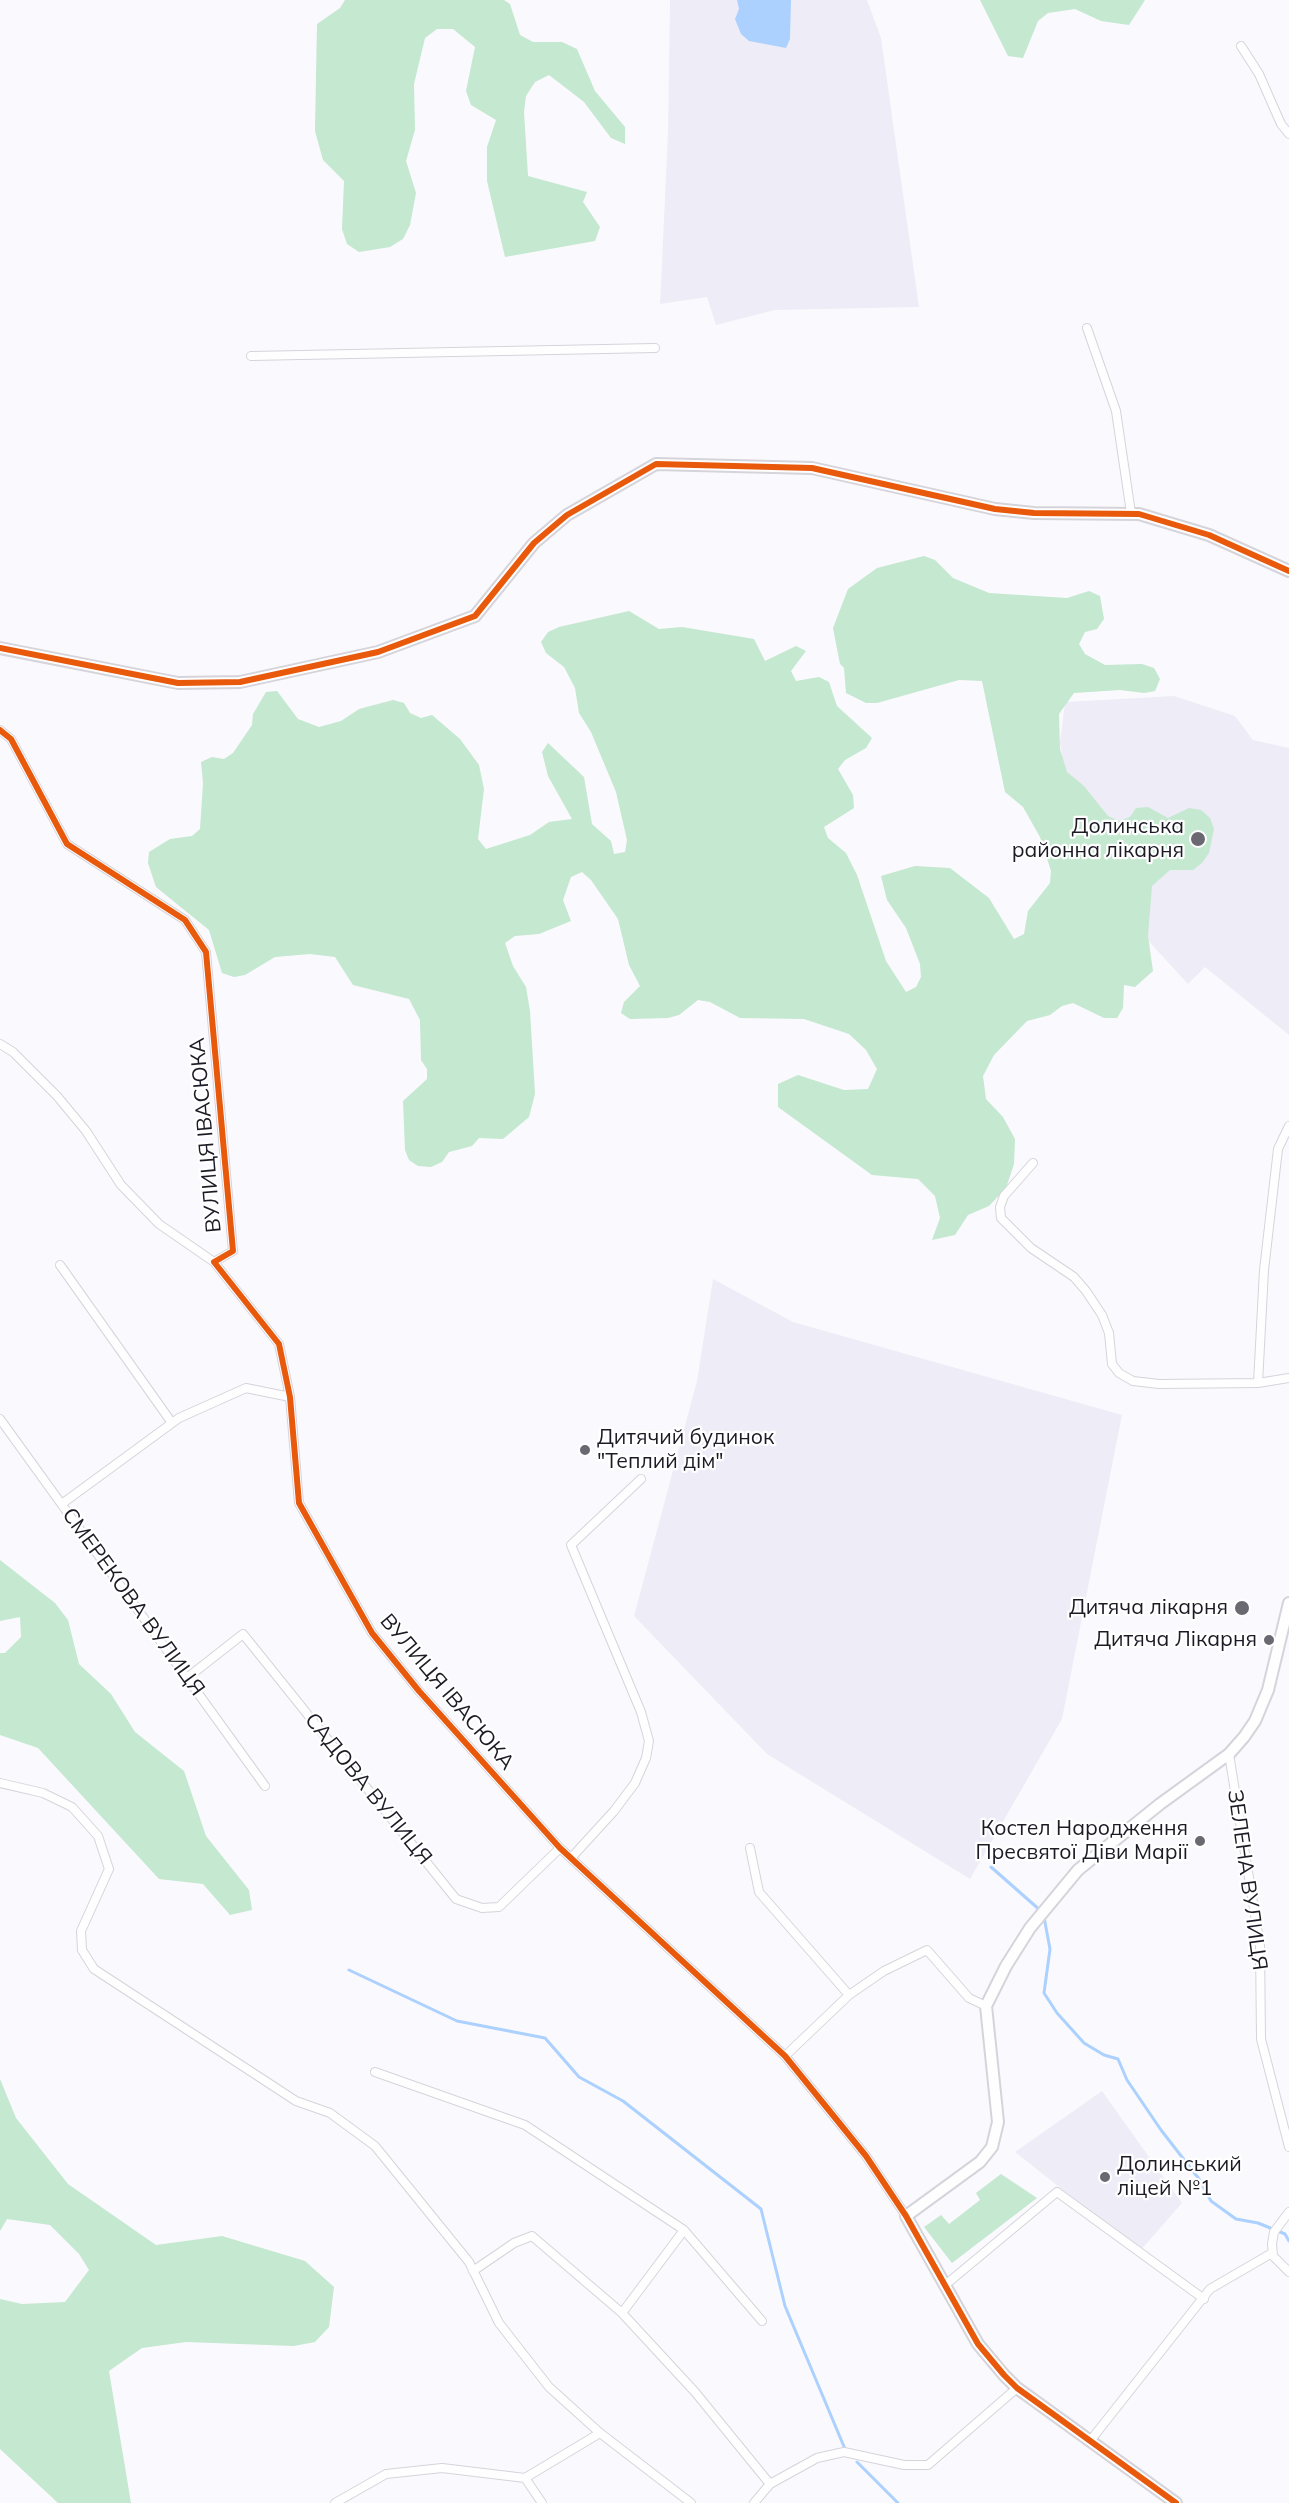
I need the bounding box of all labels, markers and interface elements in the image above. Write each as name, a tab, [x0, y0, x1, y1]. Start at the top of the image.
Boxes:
place label: Долинська районна лікарня	[1012, 814, 1184, 864]
marker: Долинська районна лікарня	[1189, 830, 1207, 848]
street label: ВУЛИЦЯ ІВАСЮКА	[185, 1036, 227, 1234]
place label: Дитячий будинок "Теплий дім"	[597, 1425, 774, 1475]
marker: Дитячий будинок "Теплий дім"	[578, 1443, 592, 1457]
street label: СМЕРЕКОВА ВУЛИЦЯ	[56, 1503, 210, 1701]
place label: Дитяча лікарня	[1069, 1595, 1228, 1621]
marker: Дитяча лікарня	[1233, 1599, 1251, 1617]
street label: ВУЛИЦЯ ІВАСЮКА	[374, 1609, 520, 1775]
place label: Дитяча Лікарня	[1094, 1627, 1257, 1653]
marker: Дитяча Лікарня	[1262, 1633, 1276, 1647]
street label: САДОВА ВУЛИЦЯ	[299, 1708, 437, 1870]
street label: ЗЕЛЕНА ВУЛИЦЯ	[1222, 1788, 1272, 1972]
place label: Костел Народження Пресвятої Діви Марії	[975, 1816, 1188, 1866]
marker: Костел Народження Пресвятої Діви Марії	[1193, 1834, 1207, 1848]
place label: Долинський ліцей №1	[1117, 2152, 1242, 2202]
marker: Долинський ліцей №1	[1098, 2170, 1112, 2184]

